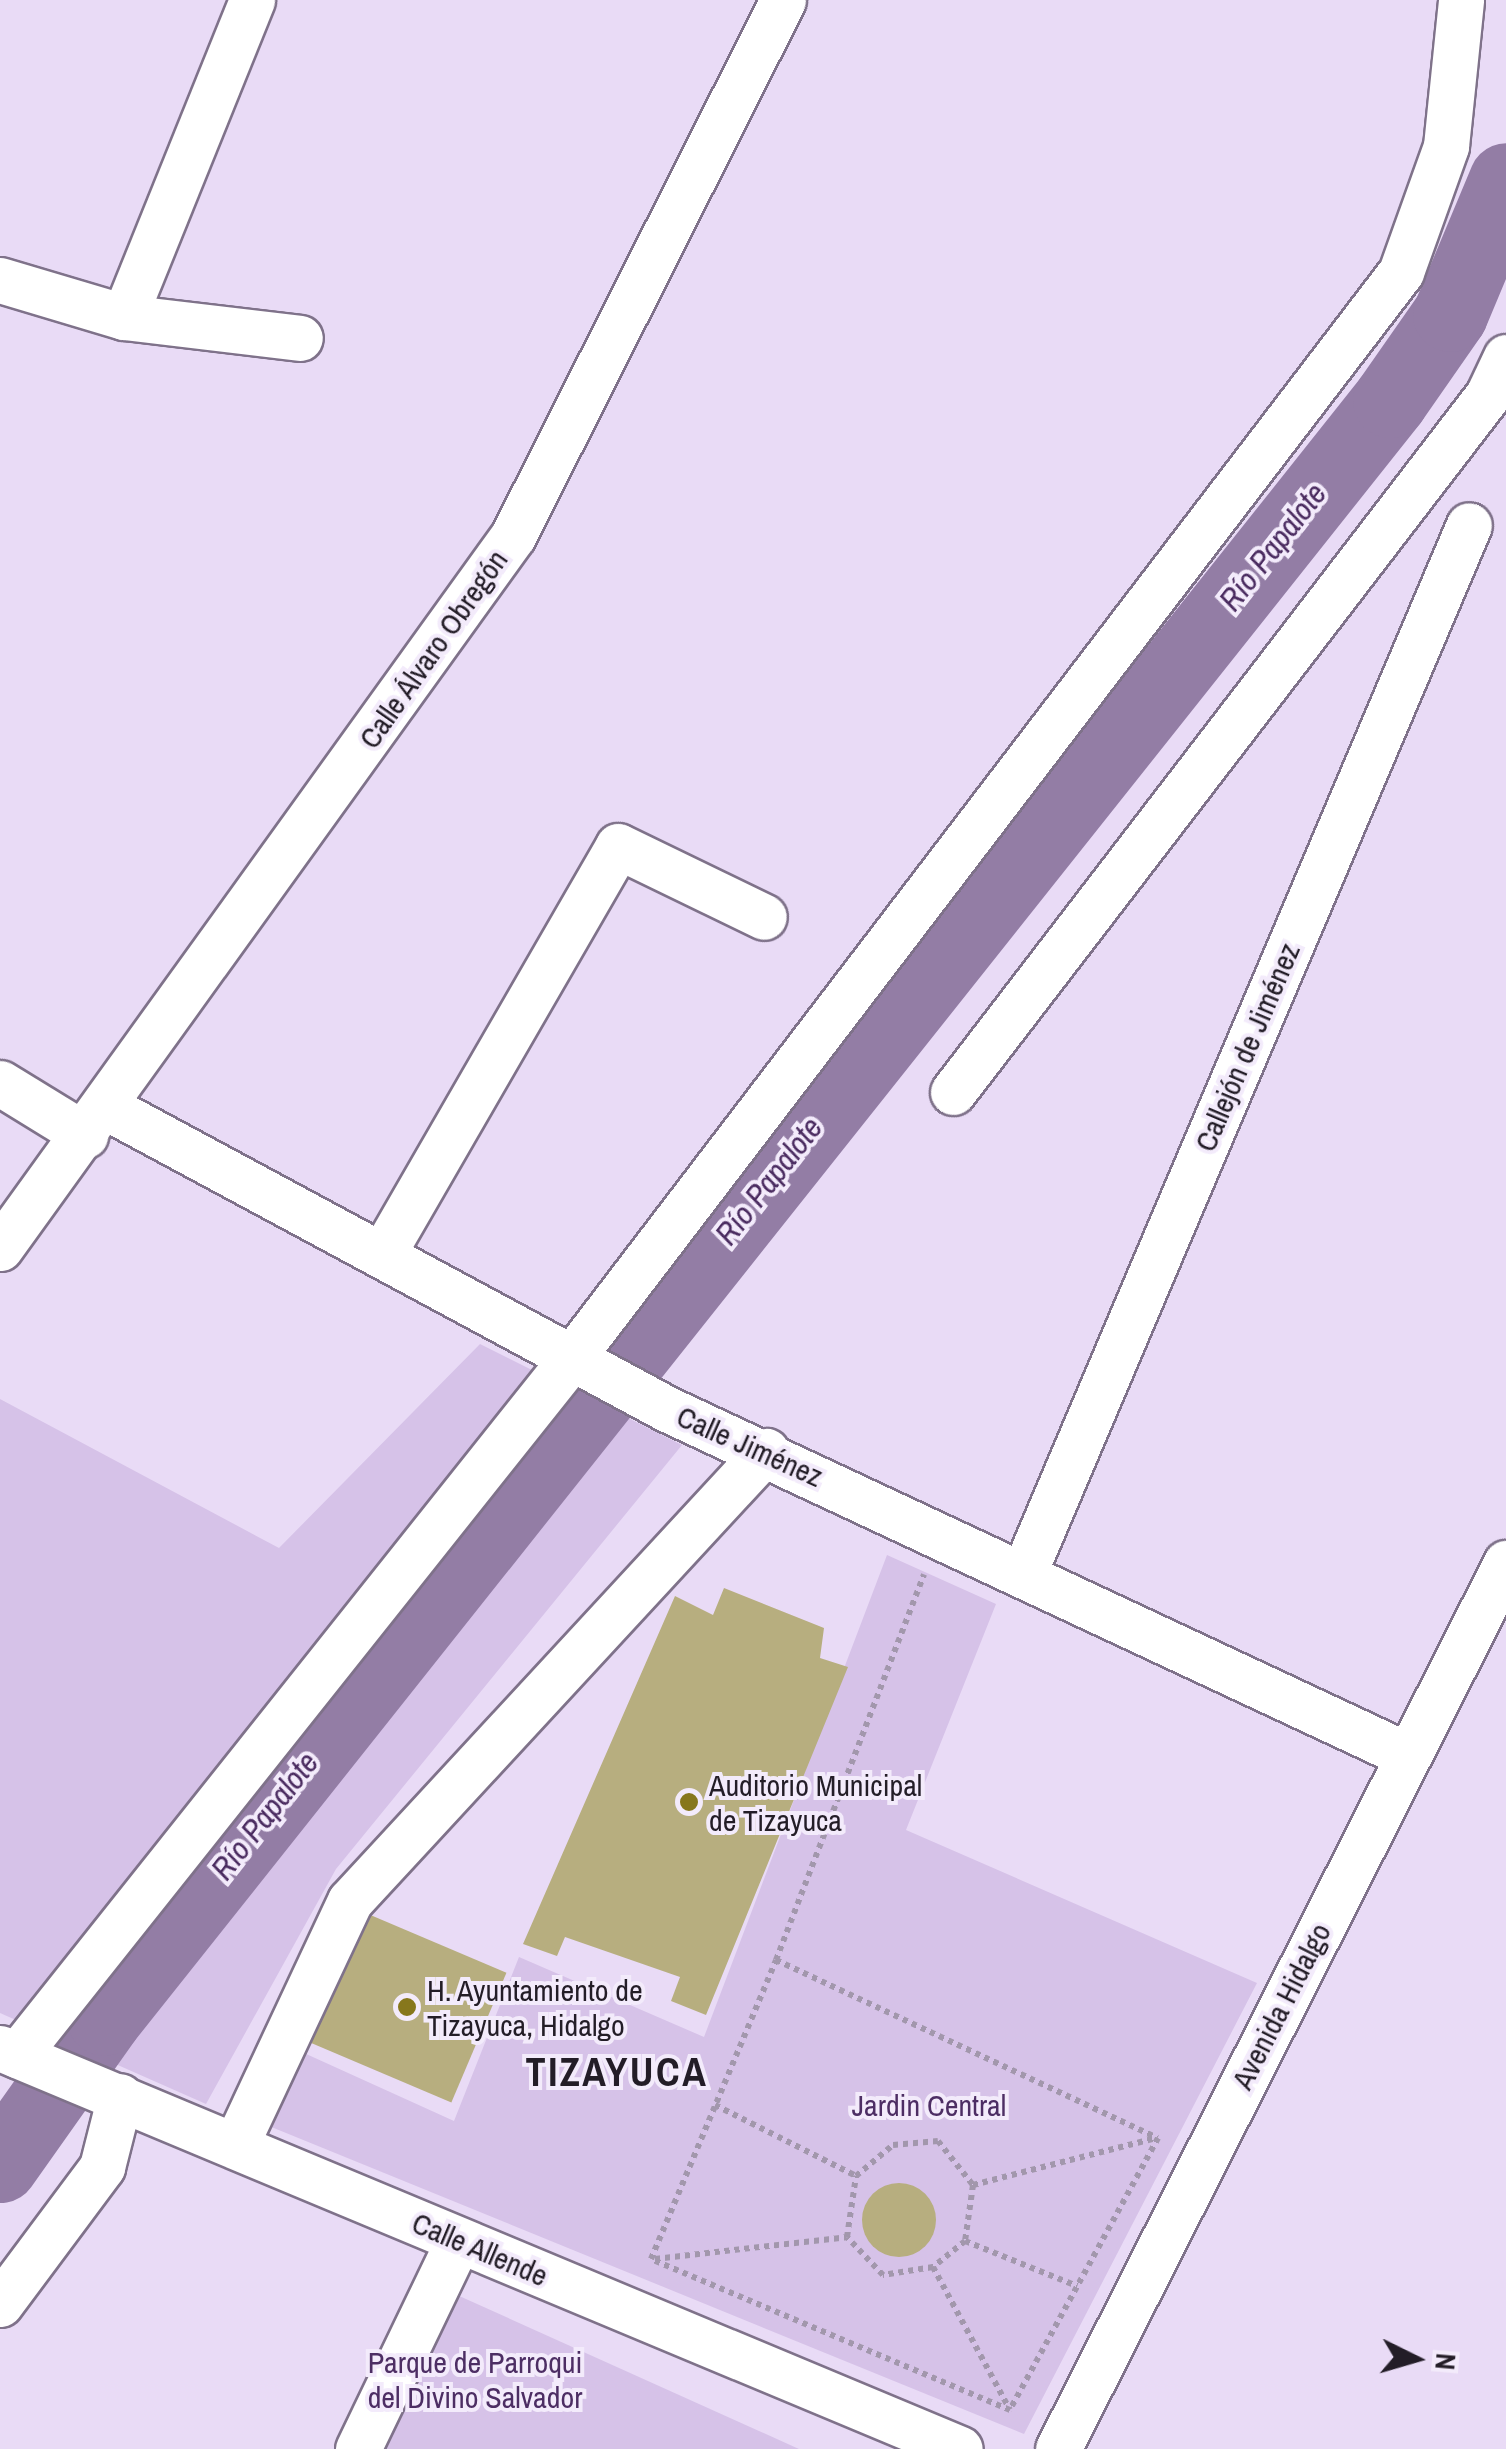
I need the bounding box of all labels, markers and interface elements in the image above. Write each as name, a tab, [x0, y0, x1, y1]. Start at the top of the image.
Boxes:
water label: Río Papalote	[1211, 475, 1335, 619]
street label: Calle Álvaro Obregón	[351, 542, 515, 756]
street label: Callejón de Jiménez	[1187, 937, 1307, 1157]
water label: Río Papalote	[707, 1109, 831, 1253]
street label: Calle Jiménez	[671, 1398, 829, 1494]
water label: Río Papalote	[203, 1744, 327, 1888]
place label: Auditorio Municipal de Tizayuca	[709, 1767, 922, 1838]
marker: Auditorio Municipal de Tizayuca	[678, 1791, 700, 1813]
street label: Avenida Hidalgo	[1224, 1917, 1338, 2095]
place label: H. Ayuntamiento de Tizayuca, Hidalgo	[427, 1972, 644, 2042]
marker: H. Ayuntamiento de Tizayuca, Hidalgo	[396, 1996, 418, 2018]
district label: TIZAYUCA	[526, 2048, 708, 2096]
park label: Jardin Central	[852, 2087, 1006, 2123]
street label: Calle Allende	[406, 2204, 554, 2294]
north arrow	[1366, 2309, 1466, 2409]
park label: Parque de Parroqui del Divino Salvador	[368, 2344, 582, 2414]
text: N	[1426, 2352, 1466, 2372]

